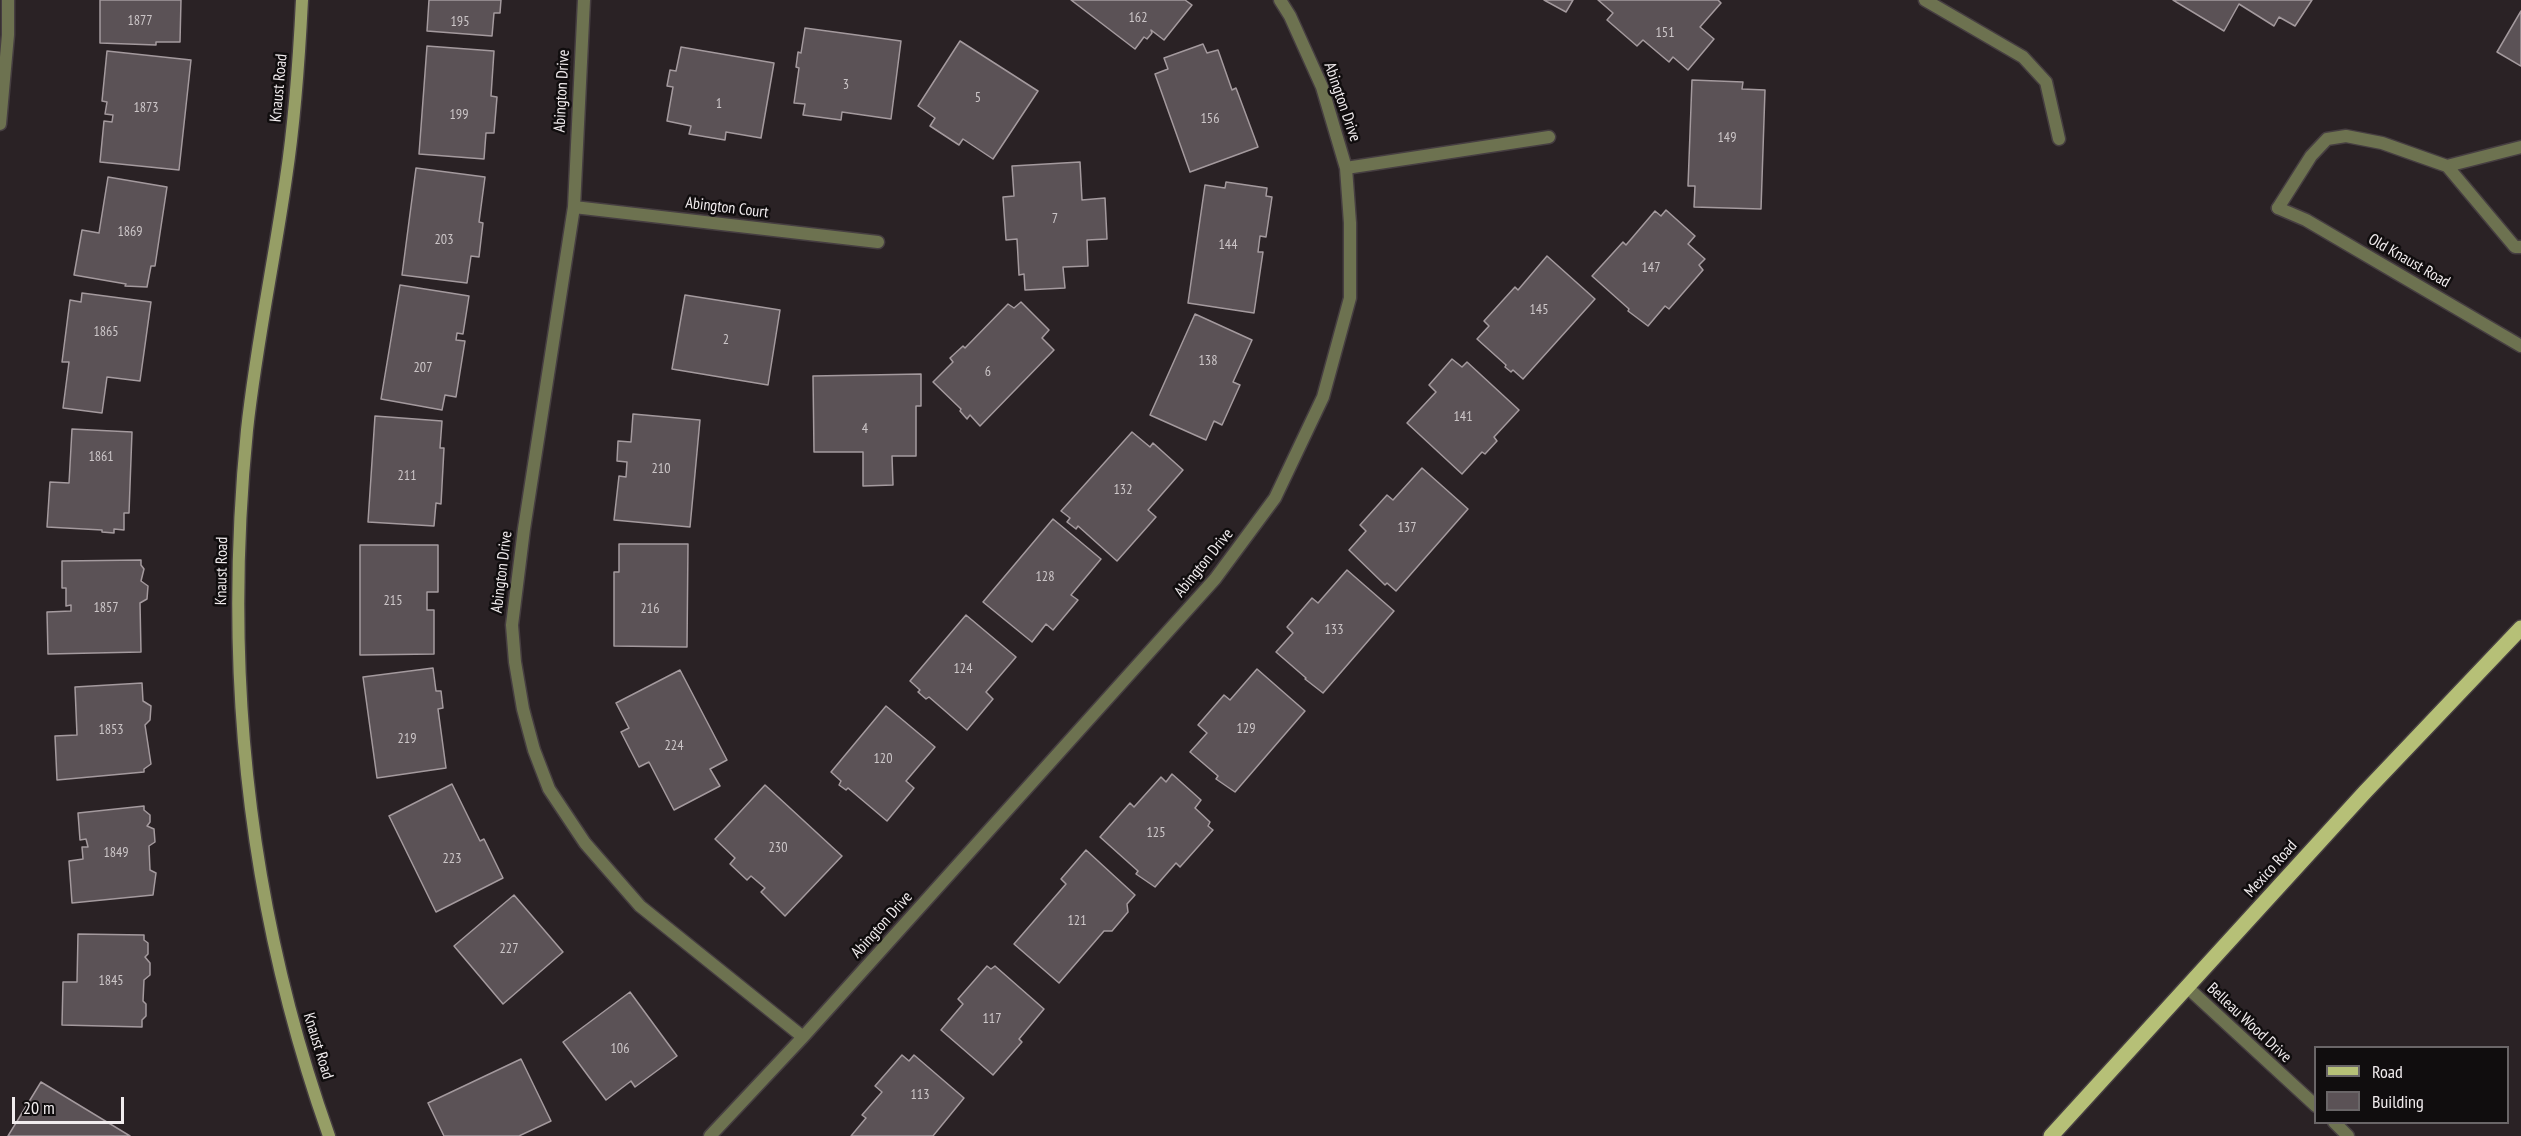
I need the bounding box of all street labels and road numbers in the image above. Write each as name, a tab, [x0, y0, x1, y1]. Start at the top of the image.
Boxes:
street label: Abington Drive	[550, 49, 574, 133]
street label: Knaust Road	[266, 53, 292, 123]
street label: Abington Drive	[1319, 60, 1365, 144]
street label: Abington Court	[684, 193, 770, 223]
street label: Old Knaust Road	[2365, 230, 2453, 292]
street label: Abington Drive	[1171, 525, 1237, 601]
street label: Abington Drive	[487, 530, 517, 614]
street label: Knaust Road	[212, 537, 232, 605]
street label: Mexico Road	[2241, 837, 2301, 901]
street label: Abington Drive	[847, 888, 917, 962]
street label: Belleau Wood Drive	[2203, 979, 2295, 1067]
street label: Knaust Road	[299, 1010, 337, 1082]

